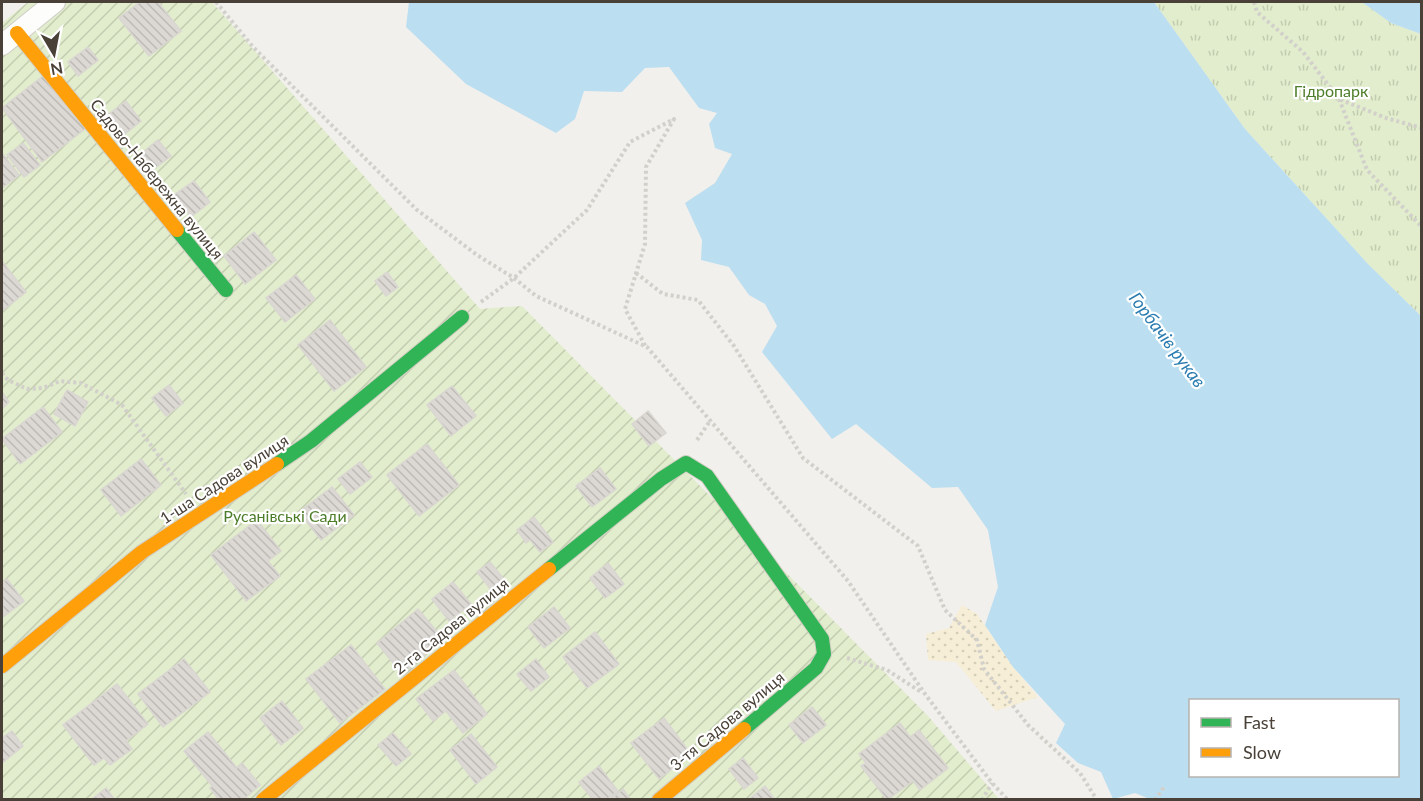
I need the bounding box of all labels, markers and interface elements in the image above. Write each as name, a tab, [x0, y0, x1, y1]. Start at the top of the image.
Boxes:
north arrow	[24, 24, 84, 84]
text: N	[49, 59, 64, 80]
park label: Гідропарк	[1294, 81, 1369, 100]
street label: Садово-Набережна вулиця	[87, 95, 228, 263]
water label: Горбачів рукав	[1125, 287, 1211, 391]
street label: 1-ша Садова вулиця	[156, 430, 291, 527]
park label: Русанівські Сади	[223, 506, 347, 525]
street label: 2-га Садова вулиця	[389, 573, 512, 678]
street label: 3-тя Садова вулиця	[666, 667, 788, 774]
legend	[1189, 699, 1399, 777]
text: Fast	[1243, 711, 1276, 733]
text: Slow	[1243, 741, 1281, 763]

